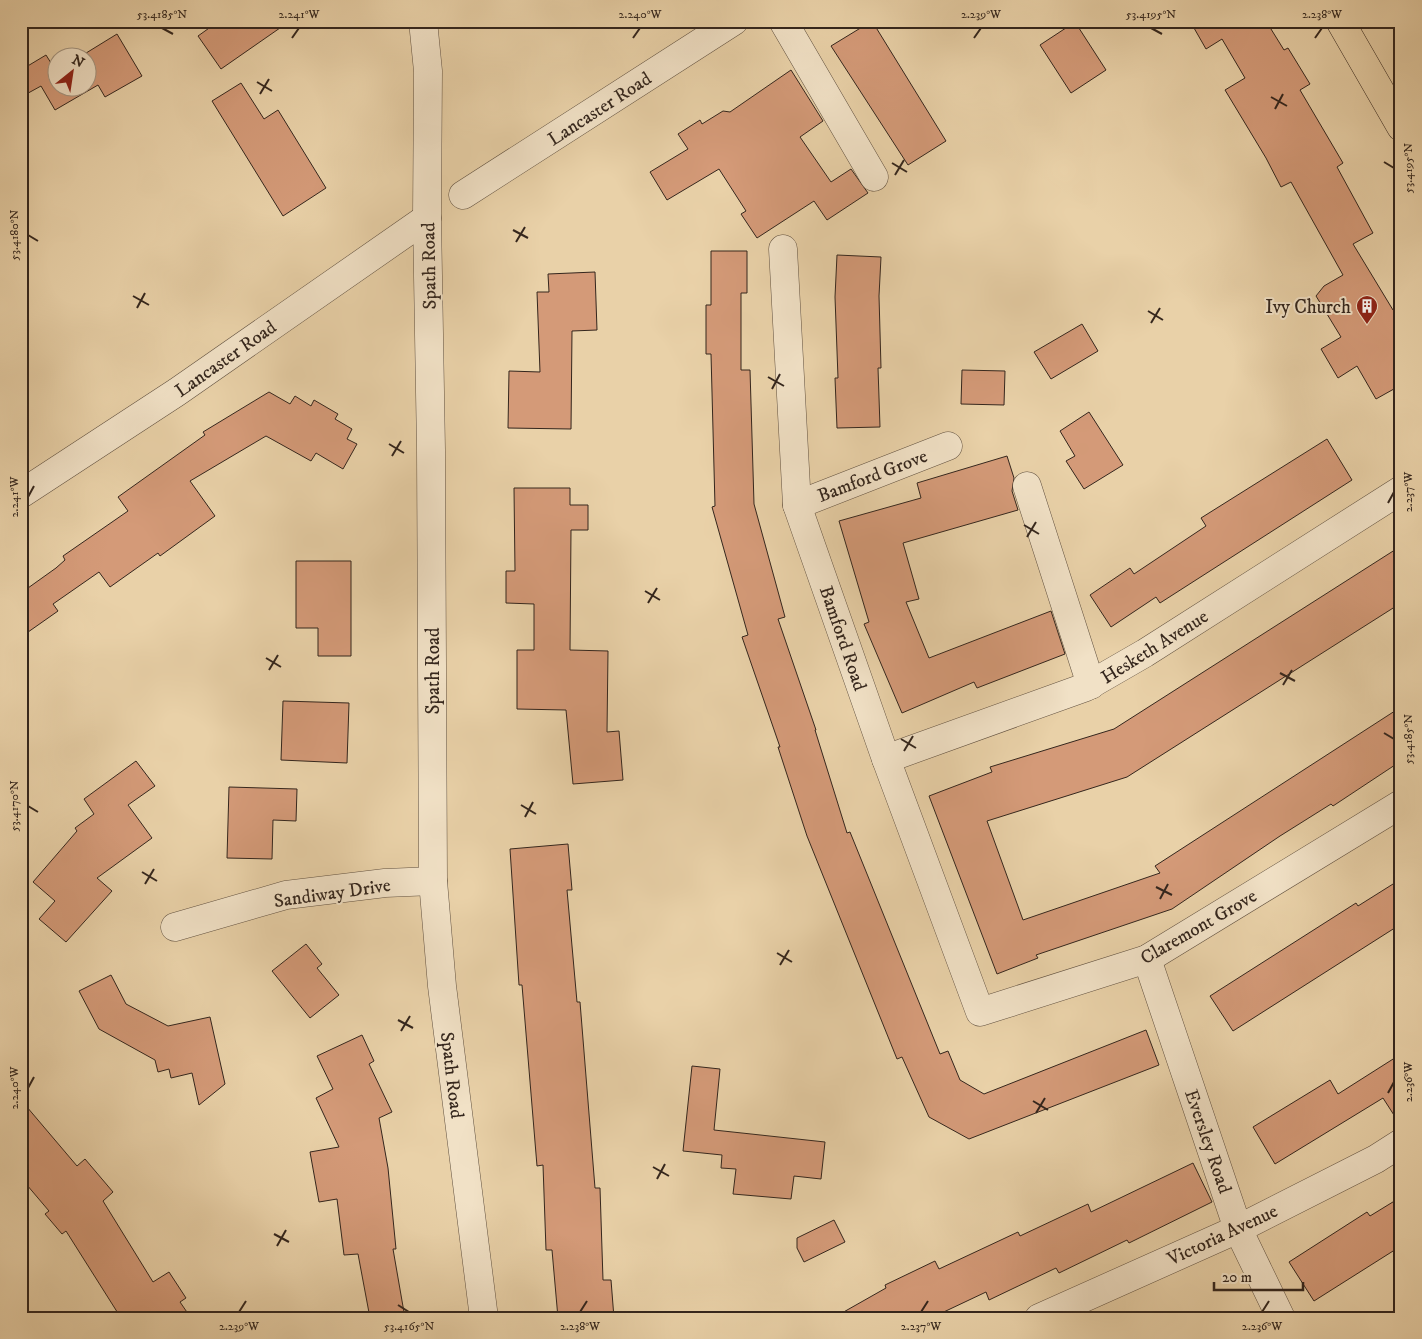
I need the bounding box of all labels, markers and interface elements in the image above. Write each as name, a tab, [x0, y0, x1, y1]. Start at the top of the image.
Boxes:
text: 53.4185°N	[137, 7, 187, 22]
text: 2.241°W	[279, 7, 320, 22]
text: 2.240°W	[619, 7, 663, 22]
text: 2.239°W	[961, 7, 1002, 22]
text: 53.4195°N	[1126, 7, 1176, 22]
text: 2.238°W	[1302, 7, 1343, 22]
north arrow	[48, 48, 98, 98]
text: N	[69, 51, 88, 73]
street label: Lancaster Road	[544, 67, 656, 151]
text: 53.4195°N	[1401, 143, 1416, 193]
text: 53.4180°N	[7, 209, 22, 260]
street label: Spath Road	[417, 222, 442, 310]
building icon: Ivy Church	[1355, 294, 1379, 325]
place label: Ivy Church	[1265, 296, 1351, 319]
street label: Lancaster Road	[171, 315, 281, 403]
street label: Bamford Grove	[814, 445, 931, 508]
text: 2.237°W	[1401, 471, 1416, 512]
text: 2.241°W	[7, 476, 22, 517]
street label: Bamford Road	[814, 583, 871, 694]
street label: Hesketh Avenue	[1097, 605, 1213, 689]
street label: Spath Road	[422, 627, 445, 715]
text: 53.4185°N	[1401, 714, 1416, 764]
text: 53.4170°N	[7, 780, 22, 832]
street label: Sandiway Drive	[272, 874, 392, 913]
street label: Claremont Grove	[1136, 885, 1261, 970]
street label: Spath Road	[435, 1031, 468, 1120]
text: 2.236°W	[1401, 1061, 1416, 1102]
text: 2.240°W	[7, 1065, 22, 1110]
street label: Eversley Road	[1179, 1086, 1236, 1197]
street label: Victoria Avenue	[1163, 1200, 1282, 1271]
scale bar	[1214, 1259, 1303, 1291]
text: 20 m	[1222, 1268, 1252, 1287]
text: 2.239°W	[219, 1319, 260, 1334]
text: 53.4165°N	[384, 1319, 434, 1334]
text: 2.238°W	[560, 1319, 601, 1334]
text: 2.237°W	[901, 1319, 942, 1334]
text: 2.236°W	[1242, 1319, 1283, 1334]

